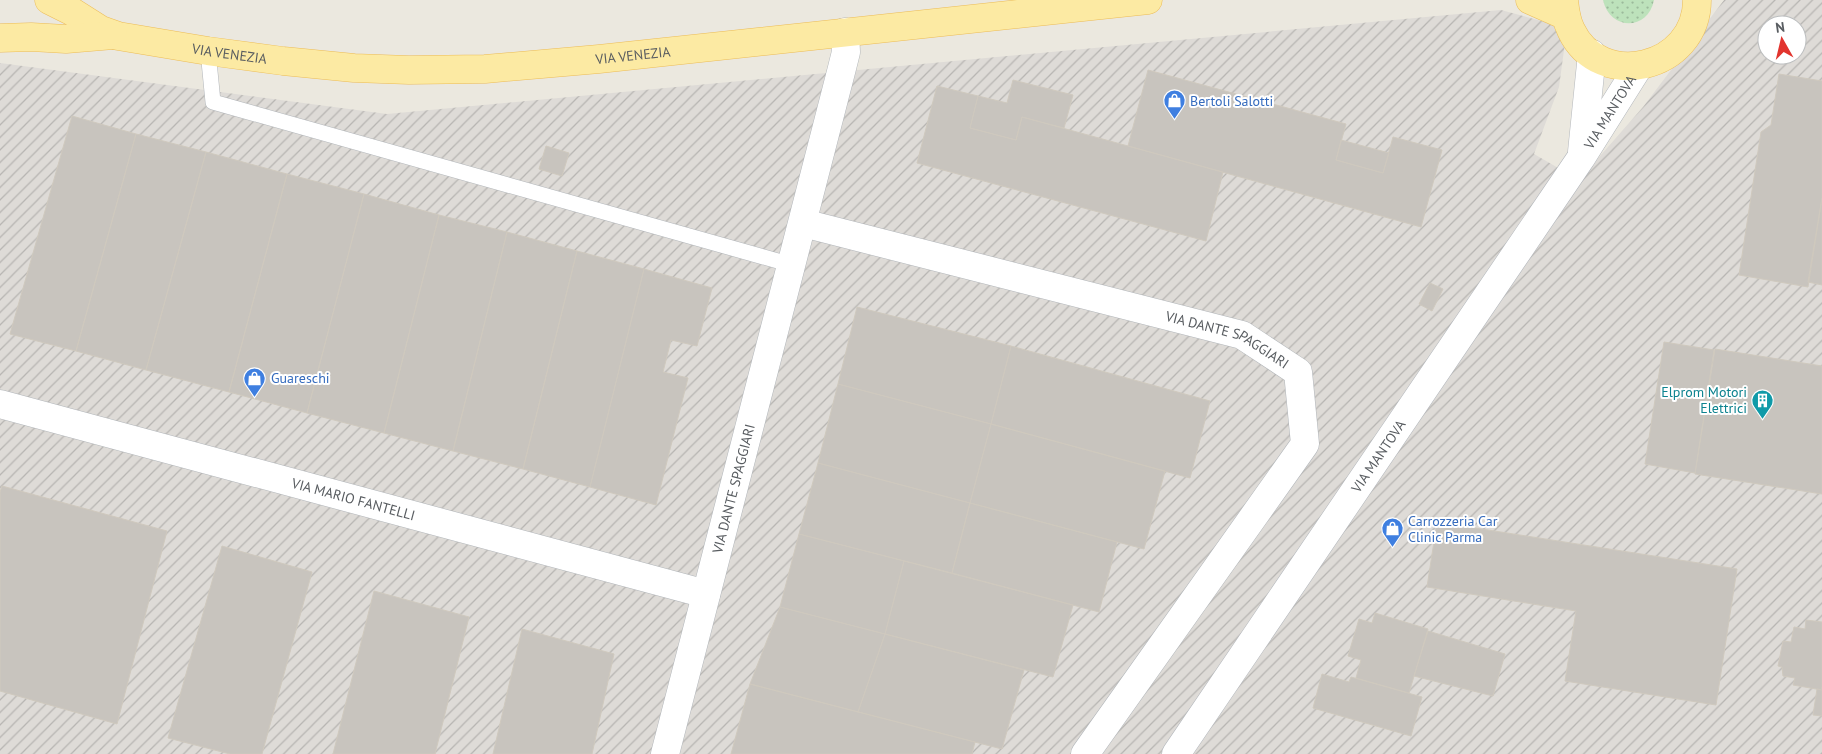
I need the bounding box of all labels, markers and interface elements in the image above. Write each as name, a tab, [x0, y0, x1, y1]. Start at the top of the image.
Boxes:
north arrow	[1757, 15, 1807, 65]
text: N	[1774, 18, 1786, 37]
street label: VIA VENEZIA	[190, 39, 269, 68]
street label: VIA VENEZIA	[594, 42, 672, 68]
street label: VIA MANTOVA	[1579, 71, 1640, 153]
shop icon: Bertoli Salotti	[1162, 89, 1186, 120]
place label: Bertoli Salotti	[1190, 92, 1273, 110]
street label: VIA DANTE SPAGGIARI	[1163, 307, 1292, 373]
shop icon: Guareschi	[243, 366, 267, 397]
place label: Guareschi	[271, 369, 330, 387]
place label: Elprom Motori Elettrici	[1661, 383, 1747, 417]
building icon: Elprom Motori Elettrici	[1751, 388, 1775, 419]
street label: VIA MANTOVA	[1347, 416, 1410, 497]
street label: VIA DANTE SPAGGIARI	[708, 422, 759, 556]
street label: VIA MARIO FANTELLI	[289, 474, 417, 524]
place label: Carrozzeria Car Clinic Parma	[1408, 512, 1498, 546]
shop icon: Carrozzeria Car Clinic Parma	[1380, 517, 1404, 548]

